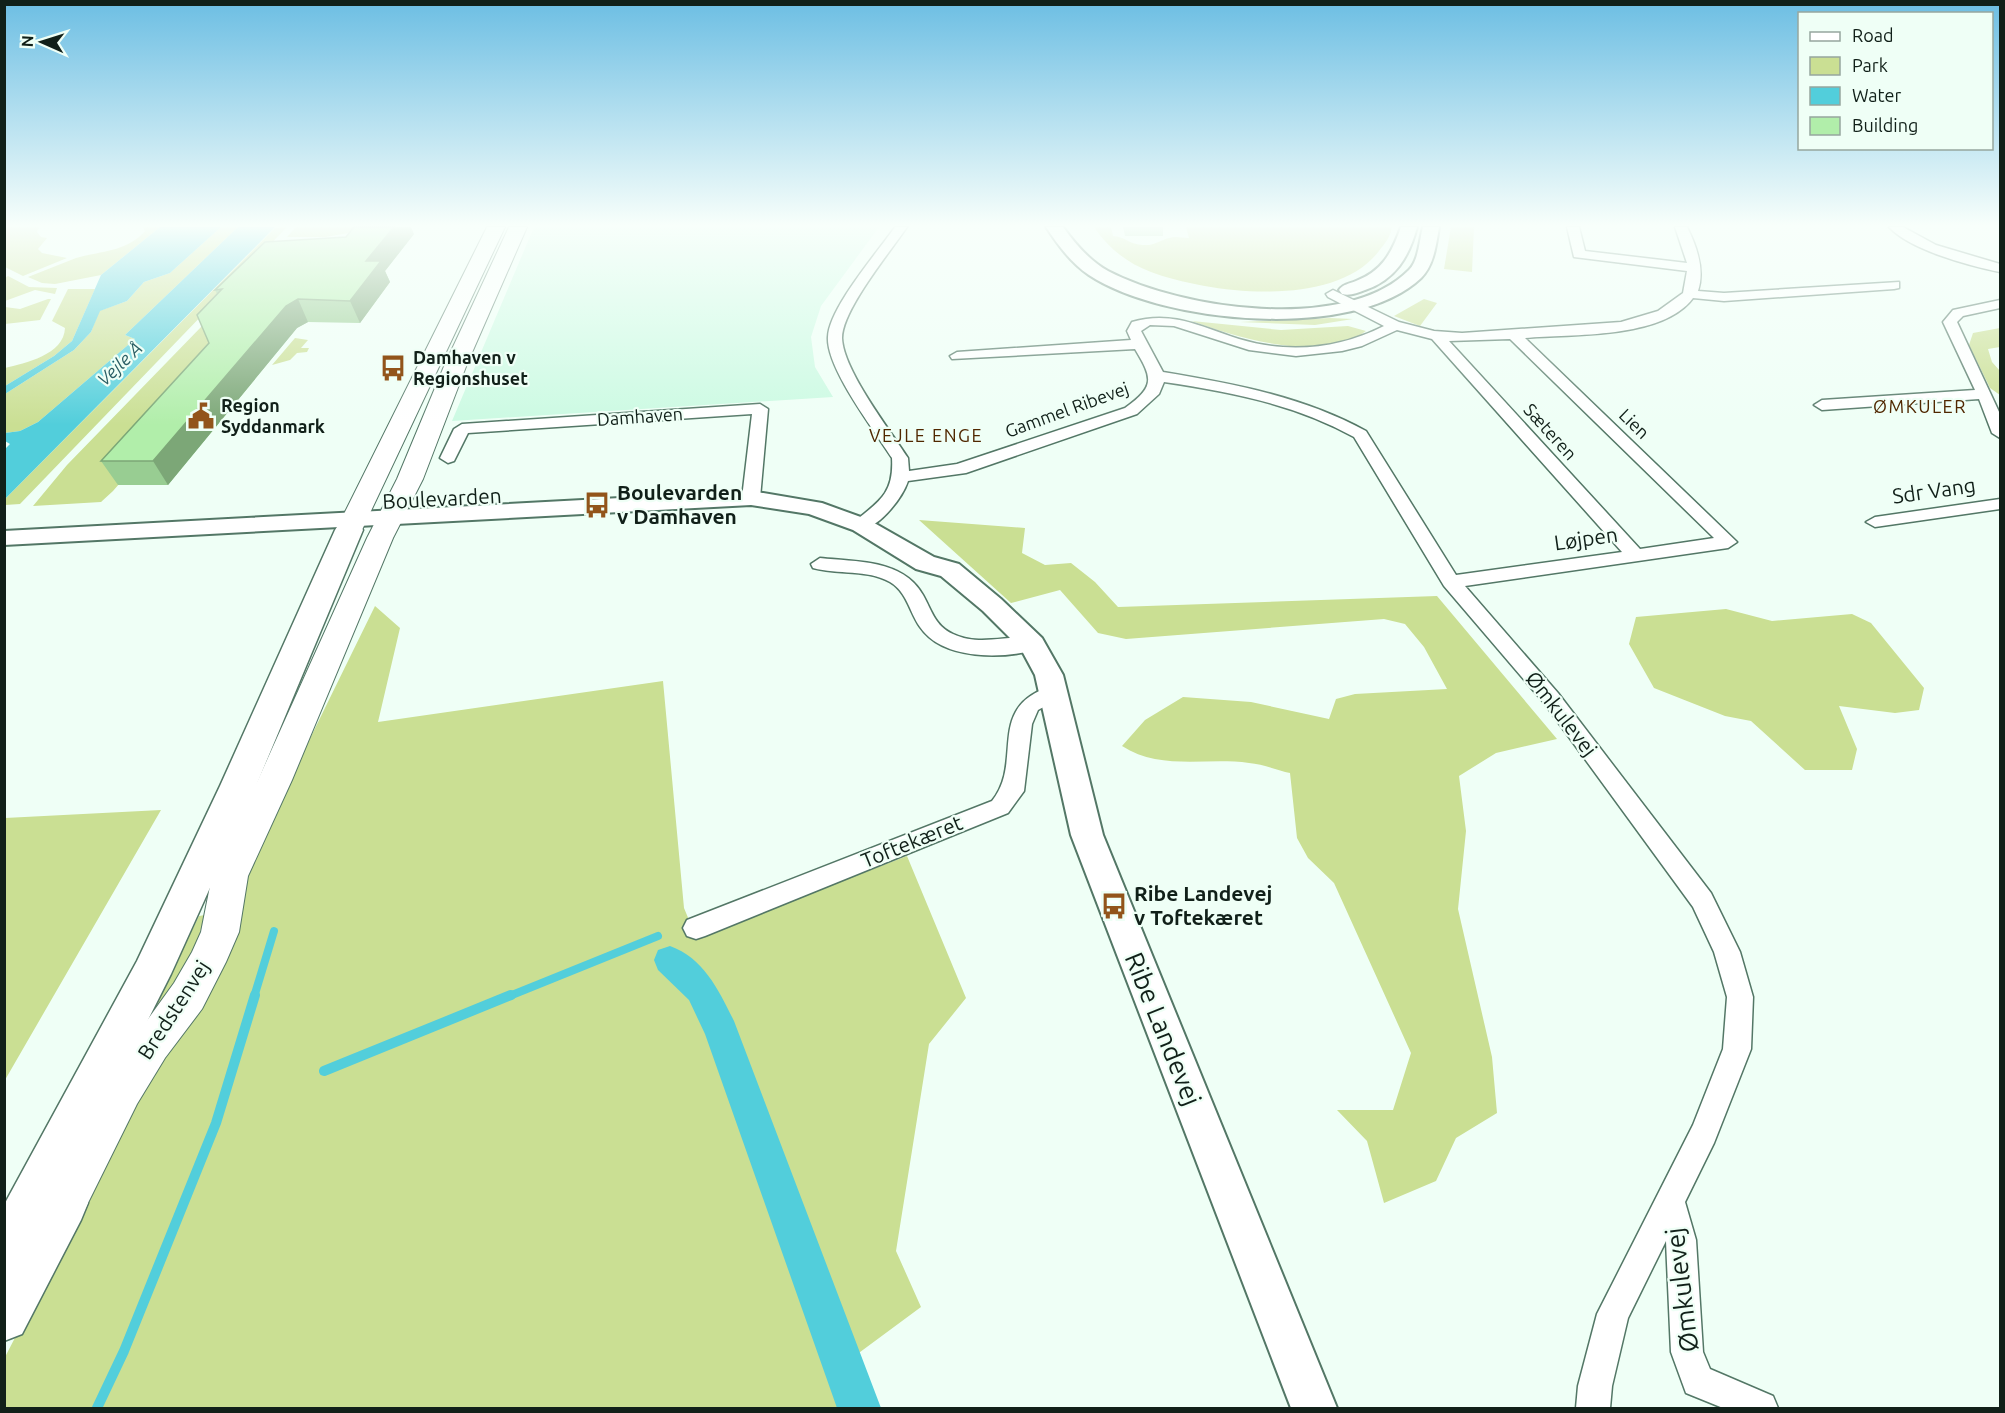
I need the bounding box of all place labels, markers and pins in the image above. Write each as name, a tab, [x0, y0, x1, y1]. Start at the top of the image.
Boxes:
place label: Damhaven v Regionshuset	[413, 347, 528, 388]
bus stop icon: Damhaven v Regionshuset	[378, 353, 408, 383]
place label: Region Syddanmark	[221, 395, 325, 436]
public building icon: Region Syddanmark	[186, 401, 216, 431]
place label: Boulevarden v Damhaven	[617, 480, 742, 528]
bus stop icon: Boulevarden v Damhaven	[582, 490, 612, 520]
place label: Ribe Landevej v Toftekæret	[1134, 881, 1272, 929]
bus stop icon: Ribe Landevej v Toftekæret	[1099, 891, 1129, 921]

